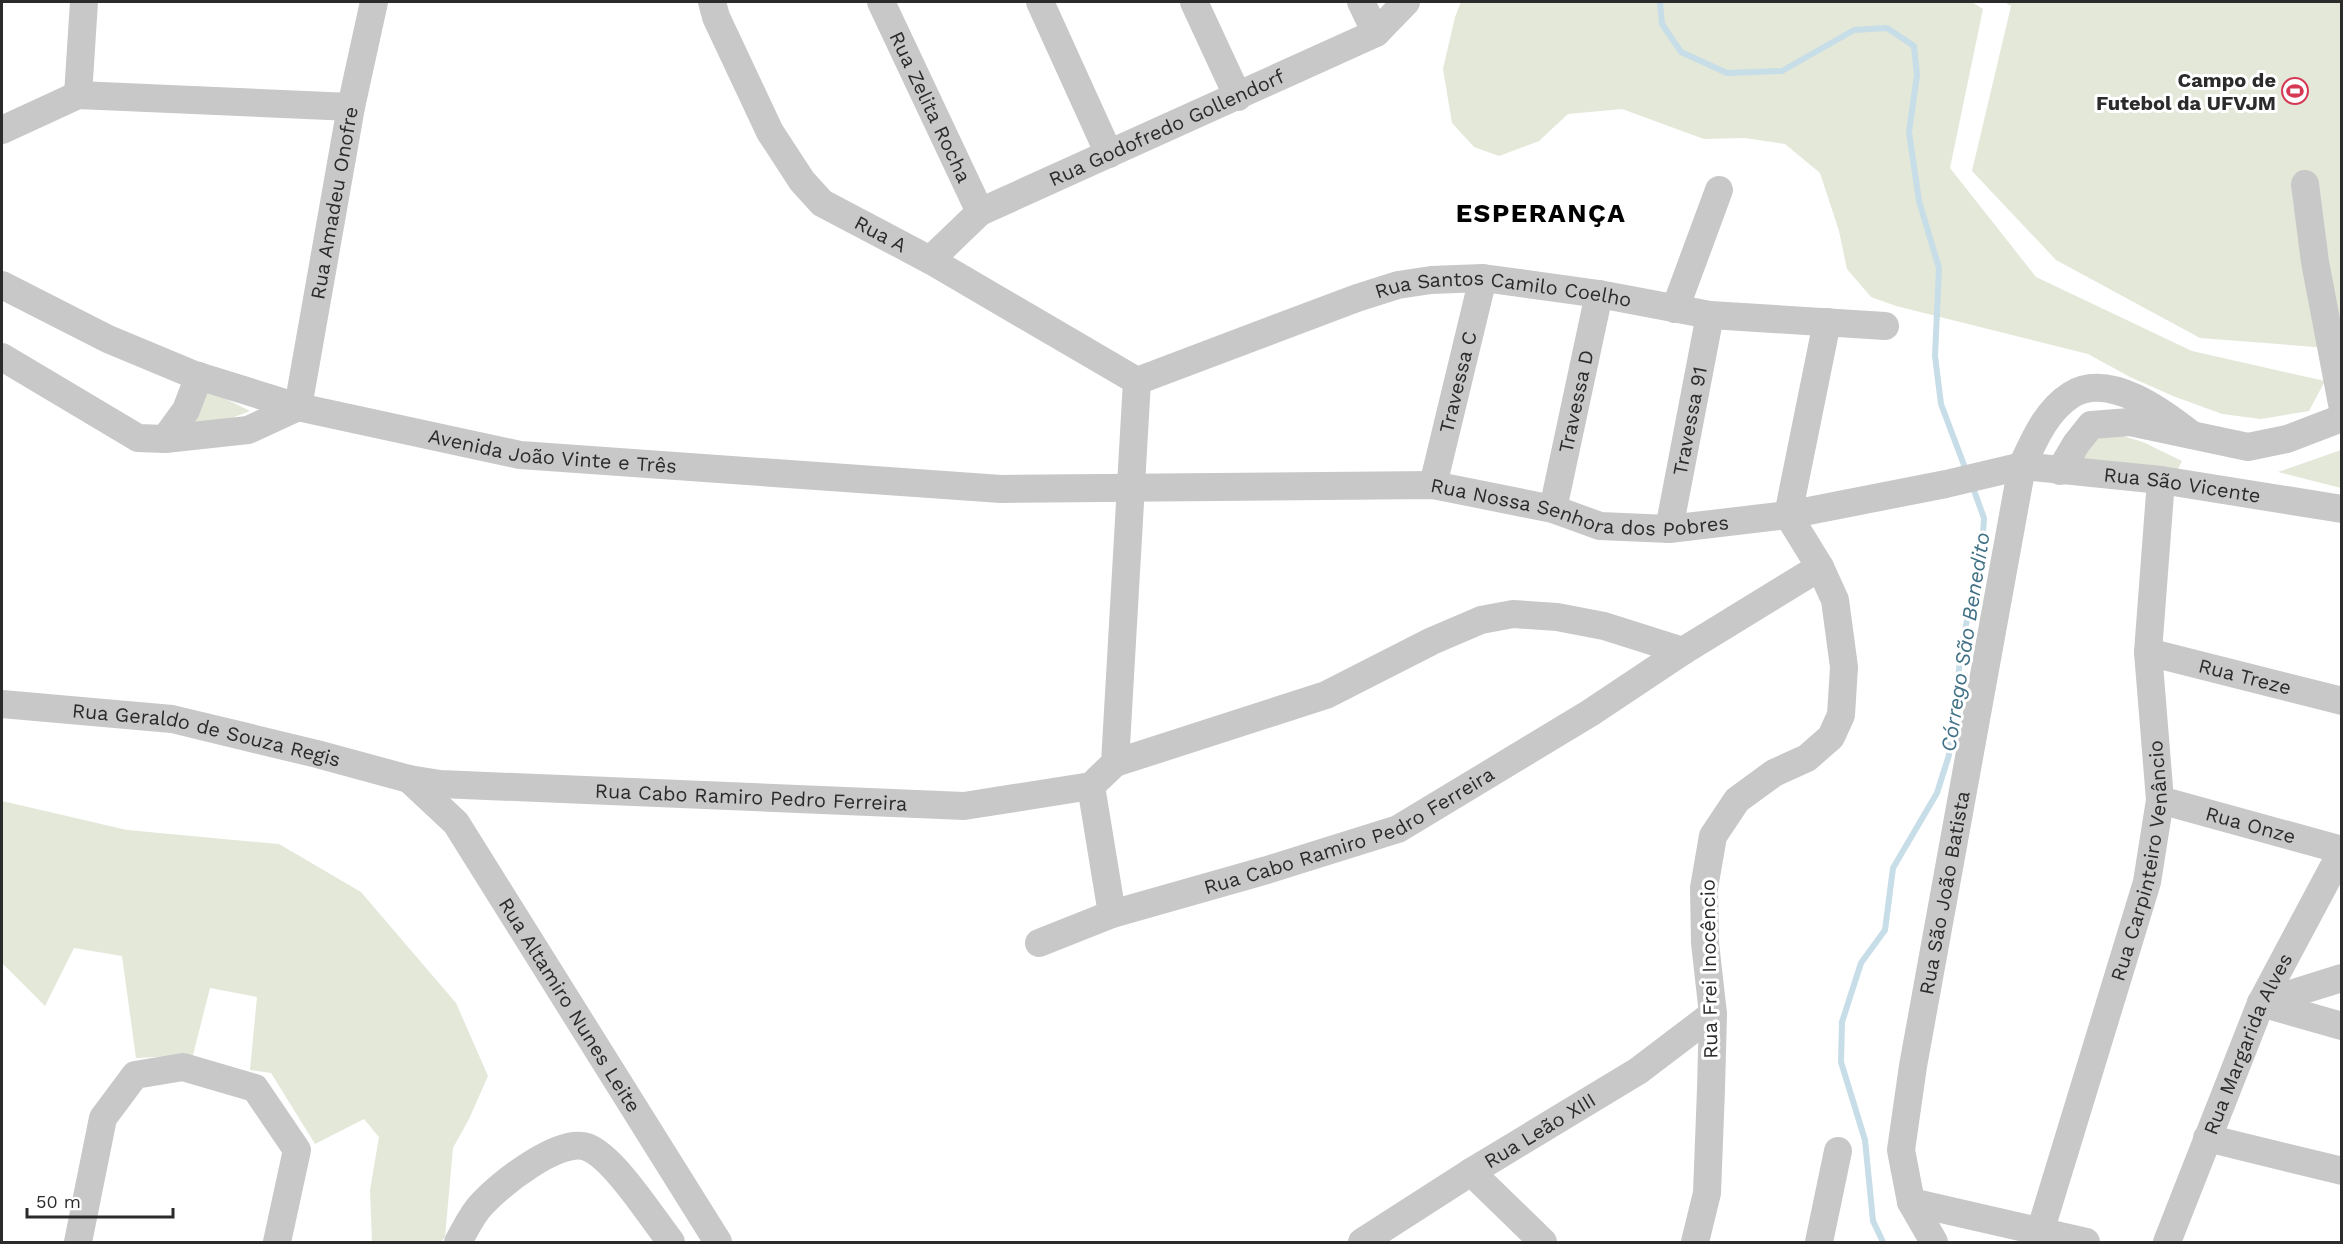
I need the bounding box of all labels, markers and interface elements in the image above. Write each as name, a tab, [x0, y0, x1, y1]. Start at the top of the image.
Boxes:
street label: Rua Zelita Rocha	[885, 28, 976, 186]
street label: Rua Godofredo Gollendorf	[1045, 64, 1288, 191]
place label: Campo de Futebol da UFVJM	[2096, 68, 2276, 115]
sports icon: Campo de Futebol da UFVJM	[2280, 76, 2310, 106]
street label: Rua Amadeu Onofre	[305, 105, 363, 301]
district label: ESPERANÇA	[1456, 198, 1626, 228]
street label: Rua A	[850, 210, 911, 257]
street label: Rua Santos Camilo Coelho	[1372, 266, 1634, 312]
street label: Travessa C	[1434, 329, 1482, 435]
street label: Travessa D	[1553, 348, 1599, 455]
street label: Travessa 91	[1668, 364, 1712, 477]
street label: Avenida João Vinte e Três	[426, 424, 678, 478]
street label: Rua São Vicente	[2102, 462, 2262, 508]
street label: Rua Nossa Senhora dos Pobres	[1429, 473, 1730, 541]
water label: Córrego São Benedito	[1935, 530, 1995, 754]
street label: Rua Treze	[2196, 653, 2294, 700]
street label: Rua Geraldo de Souza Regis	[71, 698, 343, 772]
street label: Rua Carpinteiro Venâncio	[2105, 739, 2172, 984]
street label: Rua Cabo Ramiro Pedro Ferreira	[1201, 762, 1499, 899]
street label: Rua Cabo Ramiro Pedro Ferreira	[594, 779, 908, 816]
street label: Rua São João Batista	[1914, 789, 1975, 997]
street label: Rua Onze	[2203, 801, 2298, 849]
street label: Rua Frei Inocêncio	[1695, 879, 1723, 1059]
street label: Rua Altamiro Nunes Leite	[494, 893, 646, 1117]
street label: Rua Margarida Alves	[2198, 949, 2297, 1138]
street label: Rua Leão XIII	[1480, 1087, 1600, 1173]
scale bar	[27, 1181, 172, 1219]
text: 50 m	[36, 1191, 81, 1212]

